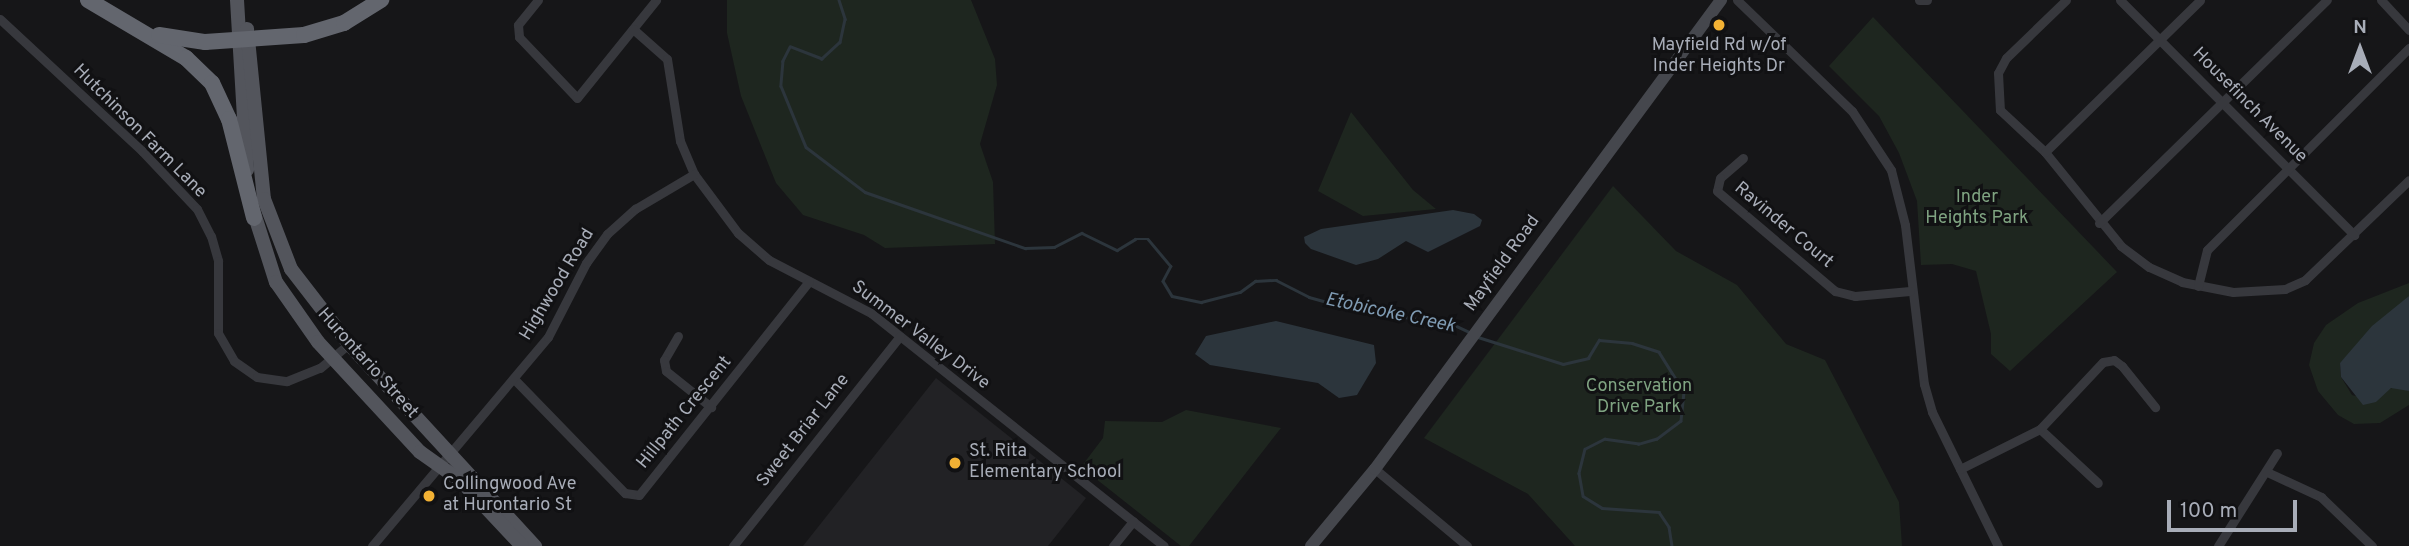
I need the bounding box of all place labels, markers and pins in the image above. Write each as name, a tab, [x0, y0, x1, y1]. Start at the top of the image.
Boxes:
marker: Mayfield Rd w/of Inder Heights Dr	[1711, 17, 1727, 33]
place label: Mayfield Rd w/of Inder Heights Dr	[1652, 36, 1786, 78]
place label: St. Rita Elementary School	[969, 442, 1122, 484]
marker: St. Rita Elementary School	[947, 455, 963, 471]
place label: Collingwood Ave at Hurontario St	[443, 475, 577, 518]
marker: Collingwood Ave at Hurontario St	[421, 488, 437, 504]

